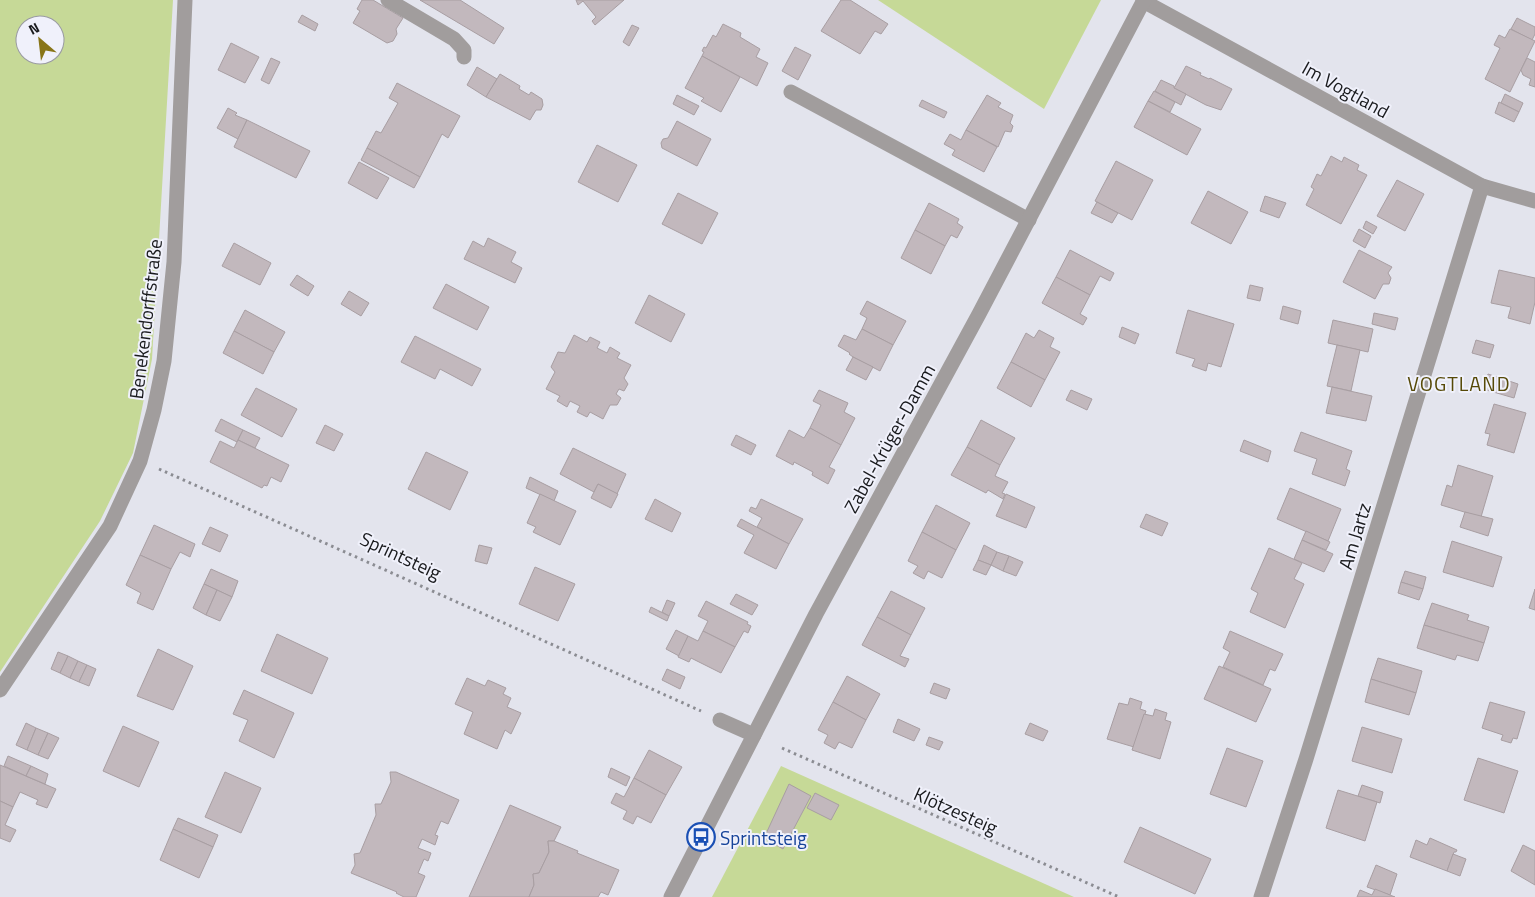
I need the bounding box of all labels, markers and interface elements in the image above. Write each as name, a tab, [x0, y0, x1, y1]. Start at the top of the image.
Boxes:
north arrow	[15, 15, 65, 65]
text: N	[24, 17, 43, 40]
street label: Im Vogtland	[1297, 53, 1395, 125]
street label: Benekendorffstraße	[121, 237, 169, 401]
street label: Zabel-Krüger-Damm	[836, 358, 942, 518]
district label: VOGTLAND	[1407, 368, 1511, 399]
street label: Am Jartz	[1330, 499, 1378, 573]
street label: Sprintsteig	[355, 523, 447, 587]
street label: Klötzesteig	[909, 779, 1003, 841]
bus stop icon: Sprintsteig	[686, 822, 716, 852]
place label: Sprintsteig	[720, 823, 807, 852]

